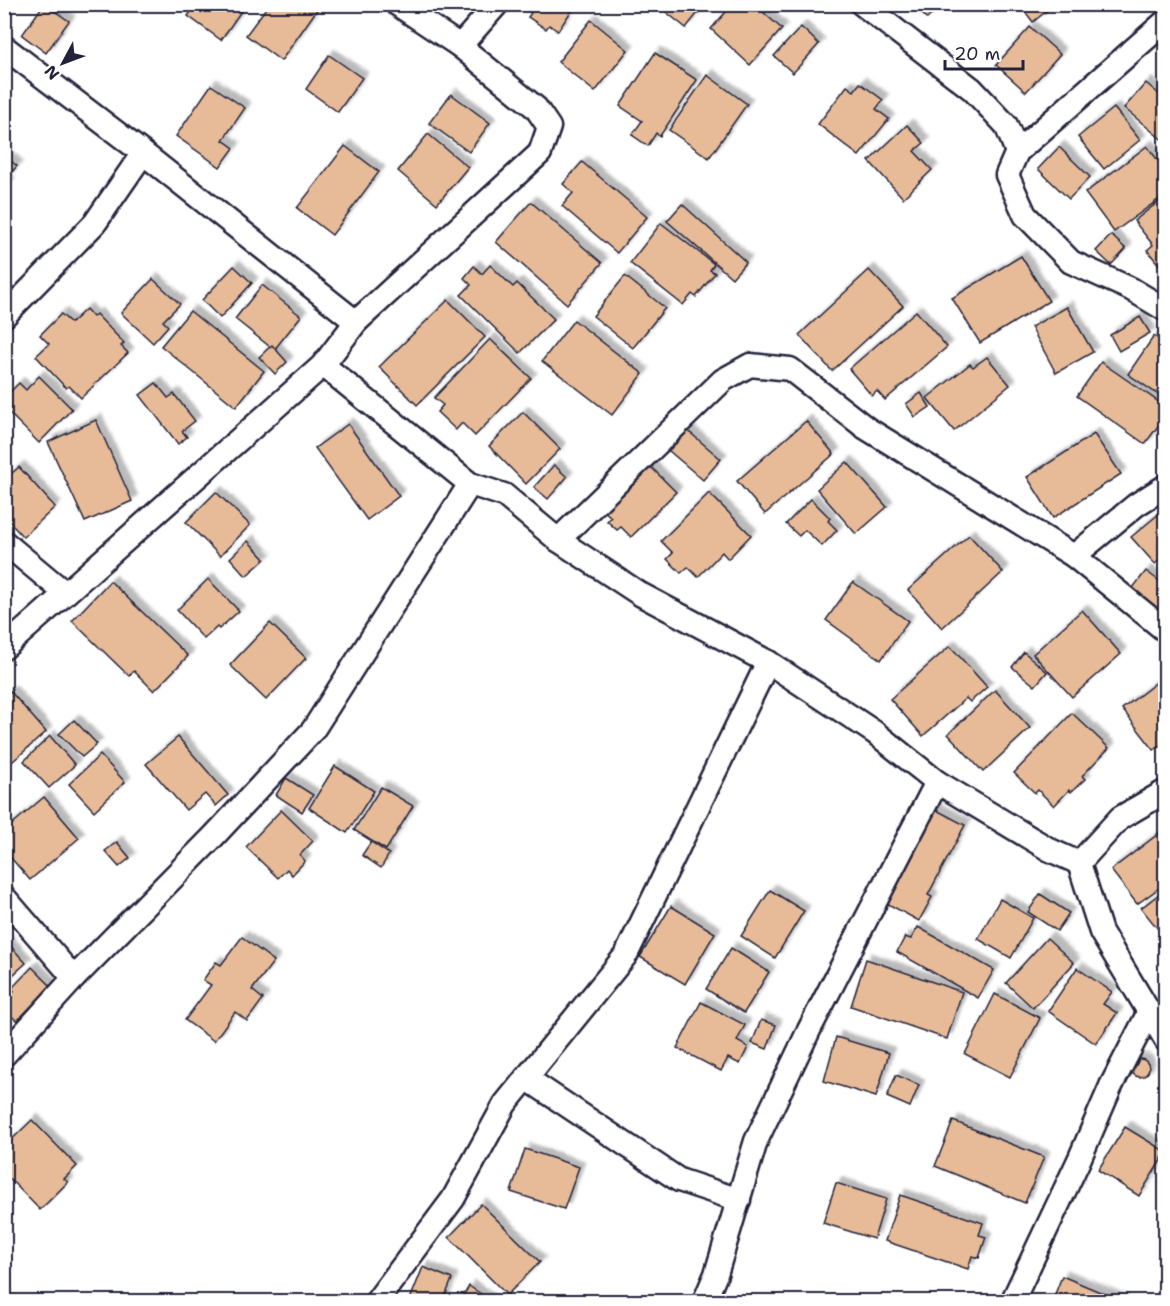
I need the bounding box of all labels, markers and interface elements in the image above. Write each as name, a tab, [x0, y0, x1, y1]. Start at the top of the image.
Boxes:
north arrow	[33, 33, 93, 93]
scale bar	[945, 33, 1023, 71]
text: 20 m	[954, 42, 1000, 66]
text: N	[40, 61, 64, 84]

